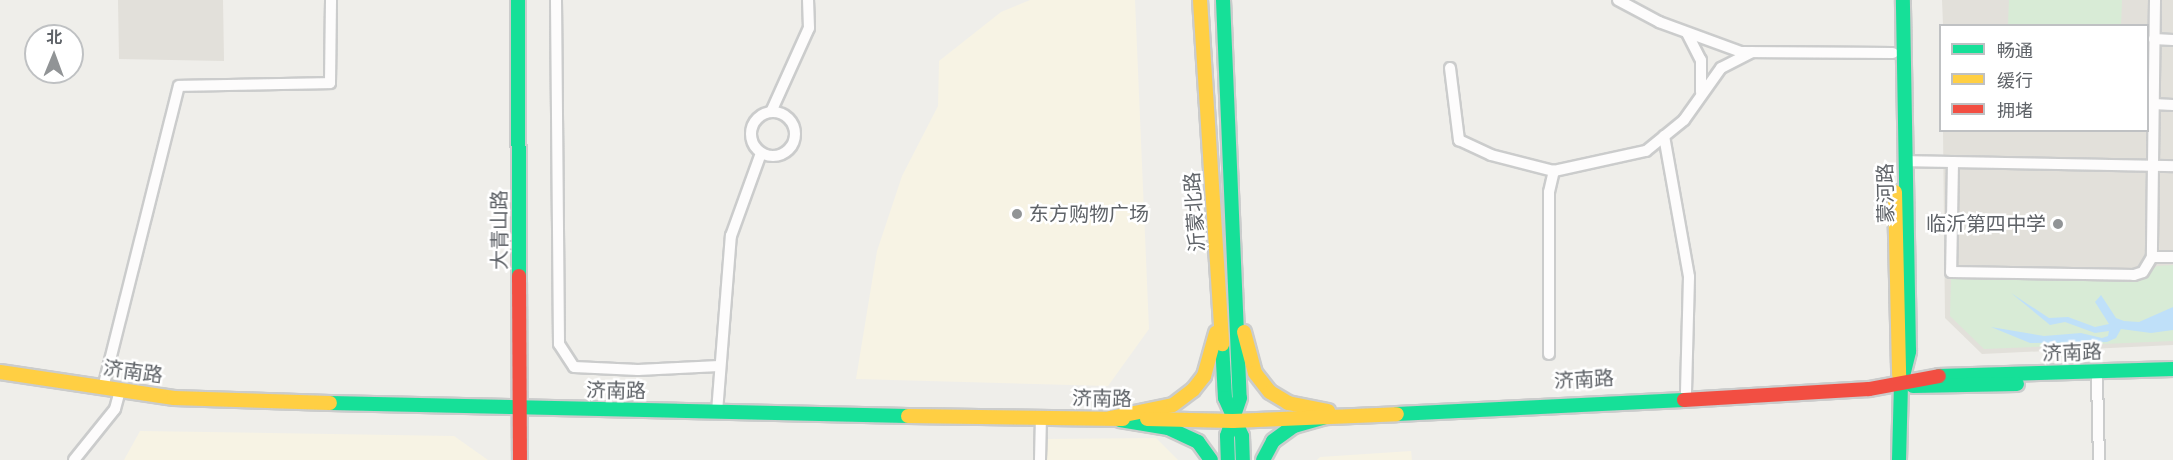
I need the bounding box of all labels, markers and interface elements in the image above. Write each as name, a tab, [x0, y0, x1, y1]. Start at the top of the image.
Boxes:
north arrow	[24, 24, 84, 84]
legend	[1939, 24, 2149, 132]
text: 北	[46, 28, 62, 47]
text: 畅通	[1997, 40, 2033, 62]
text: 缓行	[1997, 70, 2033, 92]
text: 拥堵	[1997, 100, 2033, 122]
street label: 蒙河路	[1873, 163, 1899, 223]
street label: 沂蒙北路	[1180, 171, 1210, 253]
street label: 大青山路	[488, 190, 512, 270]
place label: 东方购物广场	[1029, 202, 1149, 226]
marker: 东方购物广场	[1010, 207, 1024, 221]
place label: 临沂第四中学	[1926, 212, 2046, 236]
marker: 临沂第四中学	[2051, 217, 2065, 231]
street label: 济南路	[2042, 340, 2102, 366]
street label: 济南路	[102, 356, 164, 388]
street label: 济南路	[1553, 366, 1615, 394]
street label: 济南路	[586, 378, 646, 404]
street label: 济南路	[1072, 386, 1132, 412]

